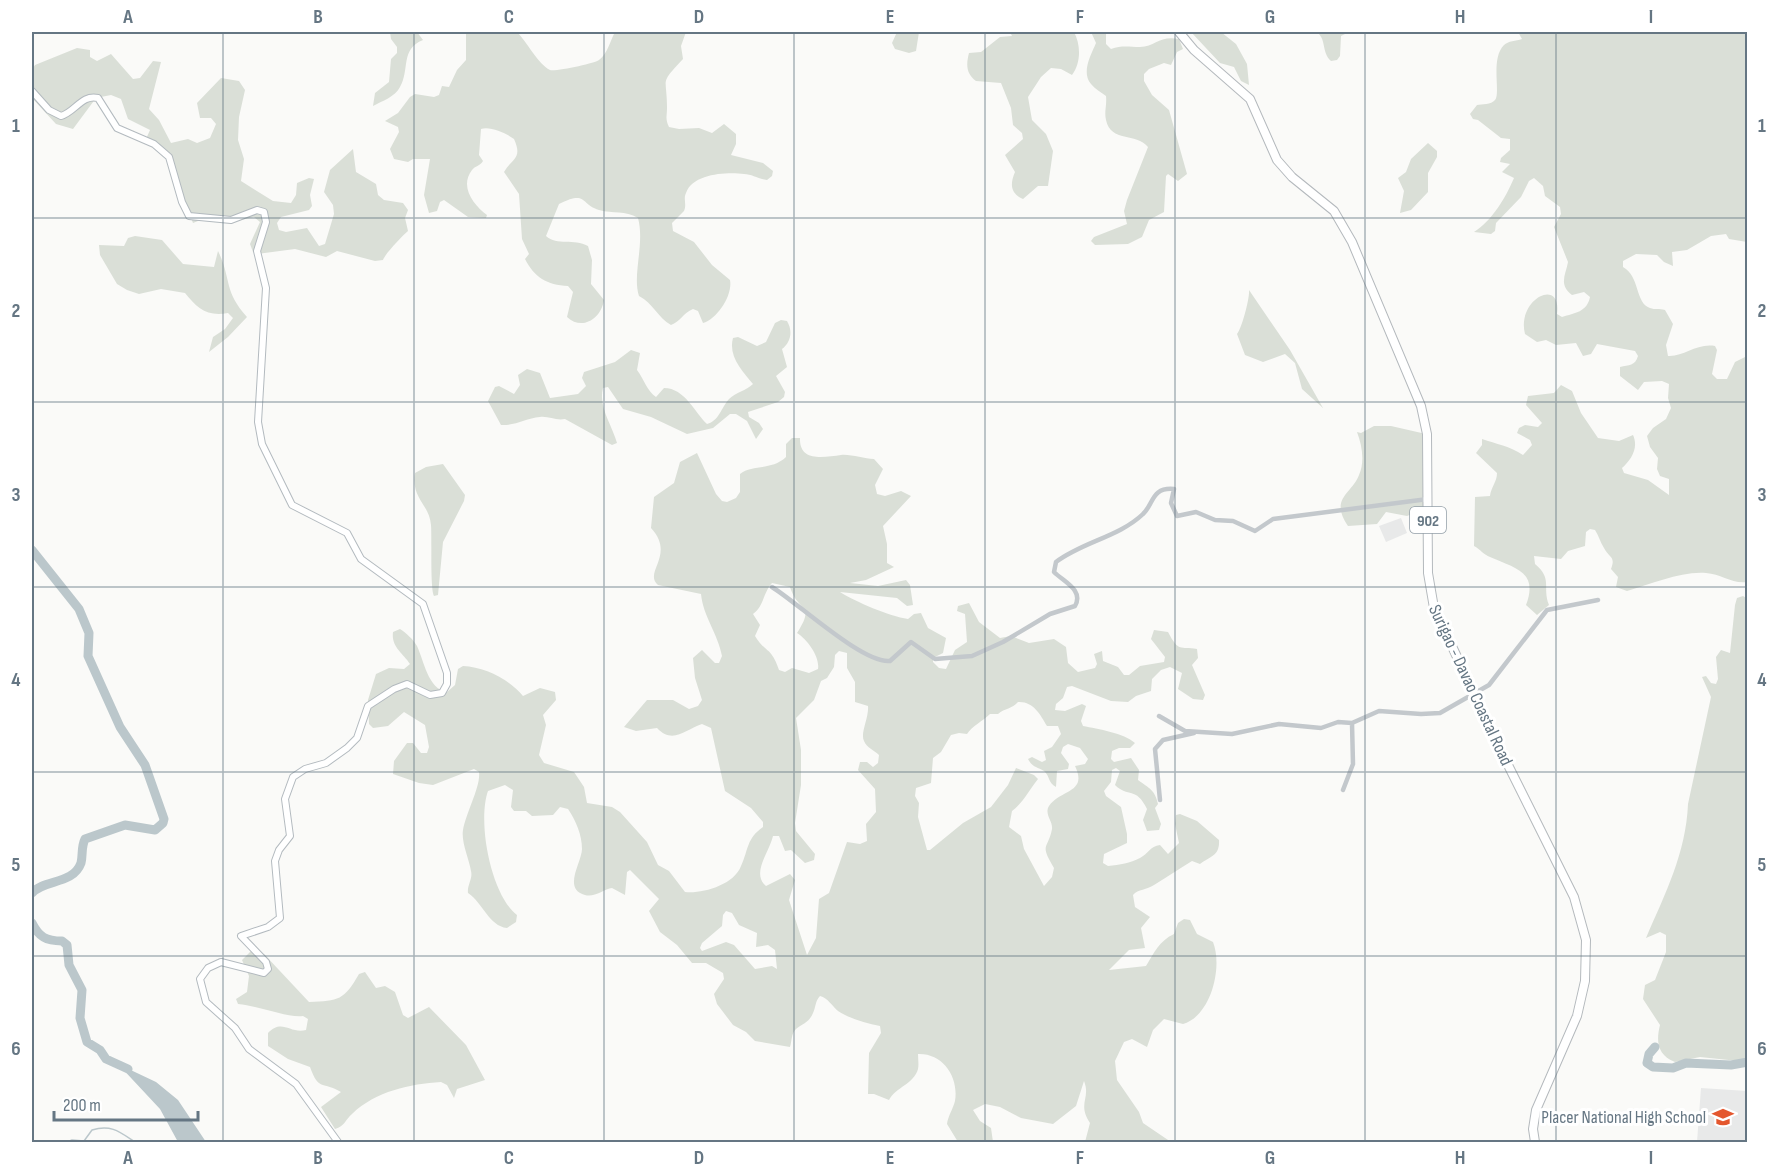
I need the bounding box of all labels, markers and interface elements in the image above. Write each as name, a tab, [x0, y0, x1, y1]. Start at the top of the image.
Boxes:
text: A	[122, 5, 133, 29]
text: B	[313, 5, 323, 29]
text: C	[504, 5, 514, 29]
text: D	[694, 5, 704, 29]
text: E	[886, 5, 894, 29]
text: F	[1076, 5, 1084, 29]
text: G	[1265, 5, 1275, 29]
text: H	[1455, 5, 1465, 29]
text: I	[1649, 5, 1653, 29]
text: 1	[12, 114, 20, 138]
text: 1	[1758, 114, 1766, 138]
text: 2	[12, 299, 20, 323]
text: 2	[1758, 299, 1766, 323]
text: 3	[12, 483, 21, 507]
text: 3	[1758, 483, 1767, 507]
road number: 902	[1410, 507, 1446, 533]
street label: Surigao - Davao Coastal Road	[1424, 602, 1517, 769]
text: 4	[11, 668, 21, 692]
text: 4	[1757, 668, 1767, 692]
text: 5	[12, 853, 21, 877]
text: 5	[1758, 853, 1767, 877]
text: 6	[11, 1037, 21, 1061]
text: 6	[1757, 1037, 1767, 1061]
scale bar	[54, 1084, 198, 1122]
text: 200 m	[63, 1095, 101, 1116]
school or university icon: Placer National High School	[1711, 1105, 1735, 1129]
place label: Placer National High School	[1541, 1107, 1706, 1128]
text: A	[122, 1146, 133, 1170]
text: B	[313, 1146, 323, 1170]
text: C	[504, 1146, 514, 1170]
text: D	[694, 1146, 704, 1170]
text: E	[886, 1146, 894, 1170]
text: F	[1076, 1146, 1084, 1170]
text: G	[1265, 1146, 1275, 1170]
text: H	[1455, 1146, 1465, 1170]
text: I	[1649, 1146, 1653, 1170]

